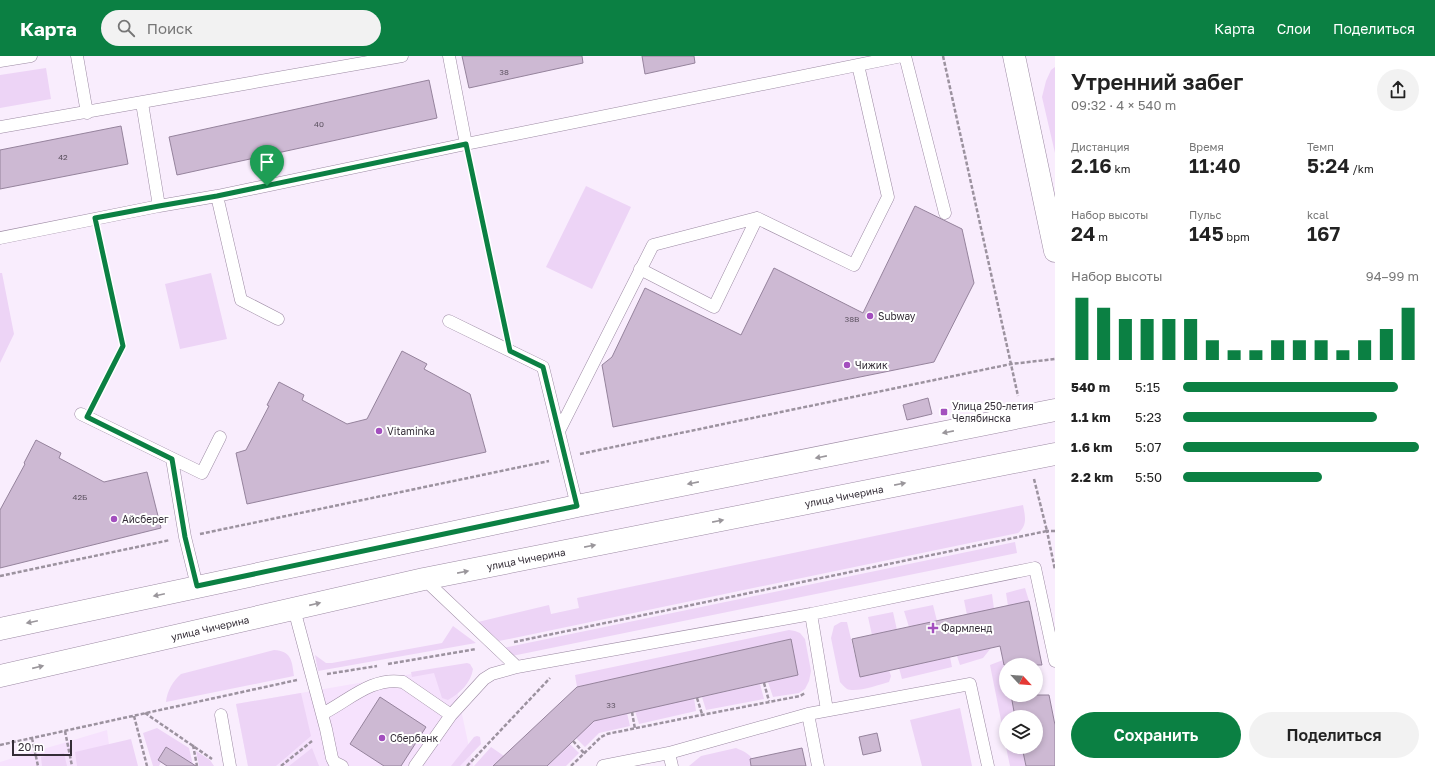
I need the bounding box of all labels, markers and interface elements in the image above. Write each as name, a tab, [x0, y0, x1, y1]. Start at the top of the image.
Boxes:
search box	[101, 10, 381, 46]
text: Карта	[20, 17, 77, 40]
icon: search	[115, 17, 137, 39]
text: Поиск	[147, 19, 193, 37]
text: Карта	[1214, 20, 1255, 37]
text: Слои	[1277, 20, 1311, 37]
text: Поделиться	[1333, 20, 1415, 37]
house number: 38	[499, 67, 509, 77]
text: Утренний забег	[1071, 68, 1243, 95]
button: share	[1377, 69, 1419, 111]
text: 09:32 · 4 × 540 m	[1071, 97, 1176, 113]
house number: 40	[314, 119, 324, 129]
text: Дистанция	[1071, 140, 1130, 153]
text: Время	[1189, 140, 1224, 153]
text: Темп	[1307, 140, 1334, 153]
pin	[250, 145, 284, 186]
icon: arrive	[256, 151, 278, 173]
house number: 42	[58, 152, 68, 162]
text: 2.16	[1071, 153, 1112, 177]
text: 11:40	[1189, 153, 1241, 177]
text: 5:24	[1307, 153, 1350, 177]
text: km	[1112, 162, 1130, 175]
text: /km	[1350, 162, 1374, 175]
text: Набор высоты	[1071, 208, 1148, 221]
text: Пульс	[1189, 208, 1222, 221]
text: kcal	[1307, 208, 1329, 221]
text: 24	[1071, 221, 1096, 245]
text: 145	[1189, 221, 1224, 245]
text: 167	[1307, 221, 1340, 245]
text: m	[1096, 230, 1108, 243]
text: bpm	[1224, 230, 1250, 243]
text: Набор высоты	[1071, 268, 1162, 284]
text: 94–99 m	[1366, 268, 1419, 284]
place label: Subway	[878, 310, 916, 322]
marker: Subway	[865, 311, 875, 321]
house number: 38В	[845, 314, 859, 324]
place label: Чижик	[855, 359, 888, 371]
marker: Чижик	[842, 360, 852, 370]
text: 540 m	[1071, 379, 1110, 395]
text: 5:15	[1135, 379, 1160, 395]
place label: Улица 250-летия Челябинска	[952, 400, 1034, 424]
marker: Улица 250-летия Челябинска	[939, 407, 949, 417]
text: 1.1 km	[1071, 409, 1111, 425]
text: 5:23	[1135, 409, 1162, 425]
place label: Vitaminka	[387, 425, 435, 437]
marker: Vitaminka	[374, 426, 384, 436]
one-way arrow	[942, 429, 954, 435]
text: 1.6 km	[1071, 439, 1112, 455]
text: 5:07	[1135, 439, 1161, 455]
one-way arrow	[815, 455, 827, 461]
text: 2.2 km	[1071, 469, 1113, 485]
text: 5:50	[1135, 469, 1162, 485]
one-way arrow	[687, 480, 699, 486]
one-way arrow	[894, 481, 906, 487]
street label: улица Чичерина	[804, 482, 884, 510]
house number: 42Б	[73, 492, 87, 502]
place label: Айсберег	[122, 513, 169, 525]
marker: Айсберег	[109, 514, 119, 524]
one-way arrow	[711, 517, 724, 523]
one-way arrow	[584, 543, 596, 549]
street label: улица Чичерина	[486, 545, 566, 573]
one-way arrow	[456, 568, 469, 574]
one-way arrow	[153, 592, 165, 598]
one-way arrow	[309, 601, 321, 607]
street label: улица Чичерина	[170, 613, 250, 643]
one-way arrow	[26, 619, 38, 625]
place label: Фармленд	[941, 622, 992, 634]
marker: Фармленд	[928, 623, 938, 633]
north arrow	[999, 658, 1043, 702]
map controls	[999, 658, 1043, 754]
one-way arrow	[32, 664, 44, 670]
house number: 33	[606, 700, 616, 710]
button: layers	[999, 710, 1043, 754]
button: Сохранить	[1071, 712, 1241, 758]
button: Поделиться	[1249, 712, 1419, 758]
place label: Сбербанк	[390, 732, 438, 744]
marker: Сбербанк	[377, 733, 387, 743]
scale bar	[12, 738, 72, 757]
text: 20 m	[18, 740, 44, 753]

